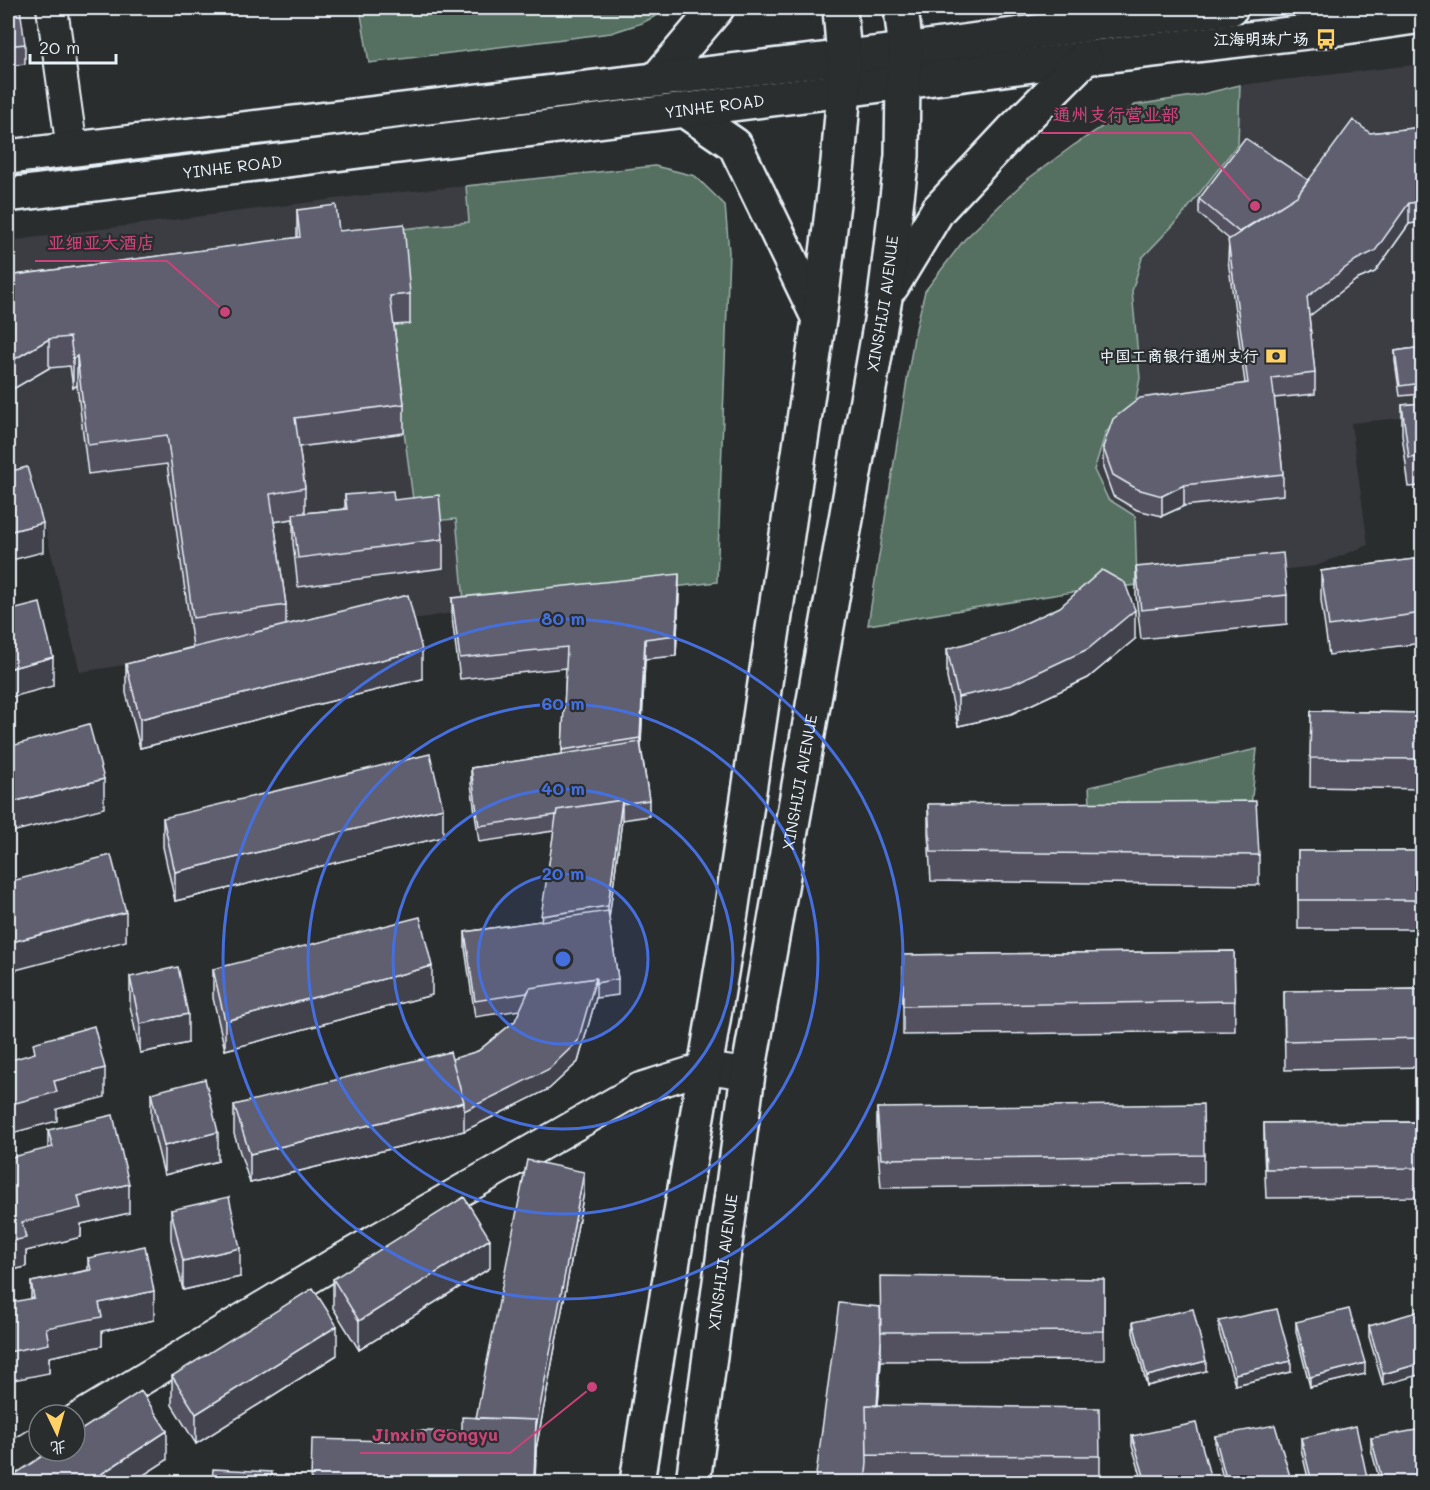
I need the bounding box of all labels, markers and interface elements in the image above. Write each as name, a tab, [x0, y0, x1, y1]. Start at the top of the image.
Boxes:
scale bar	[30, 27, 116, 65]
bus stop icon: 江海明珠广场	[1314, 27, 1338, 51]
place label: 江海明珠广场	[1213, 28, 1309, 49]
text: 20 m	[39, 35, 80, 59]
street label: YINHE ROAD	[663, 89, 765, 122]
callout: 通州支行营业部	[1041, 97, 1191, 133]
text: 通州支行营业部	[1053, 102, 1179, 126]
street label: YINHE ROAD	[181, 150, 283, 183]
callout: 亚细亚大酒店	[35, 225, 167, 261]
text: 亚细亚大酒店	[47, 230, 155, 254]
street label: XINSHIJI AVENUE	[861, 234, 902, 373]
bank icon: 中国工商银行通州支行	[1264, 344, 1288, 368]
place label: 中国工商银行通州支行	[1099, 345, 1259, 366]
text: 80 m	[541, 606, 585, 630]
text: 60 m	[541, 691, 585, 715]
street label: XINSHIJI AVENUE	[777, 713, 821, 852]
text: 40 m	[541, 776, 585, 800]
text: 20 m	[542, 861, 584, 885]
centre of rings	[553, 949, 573, 969]
street label: XINSHIJI AVENUE	[703, 1192, 742, 1332]
north arrow	[27, 1403, 87, 1463]
callout: Jinxin Gongyu	[360, 1417, 510, 1453]
text: Jinxin Gongyu	[372, 1422, 498, 1446]
text: 北	[49, 1437, 67, 1460]

